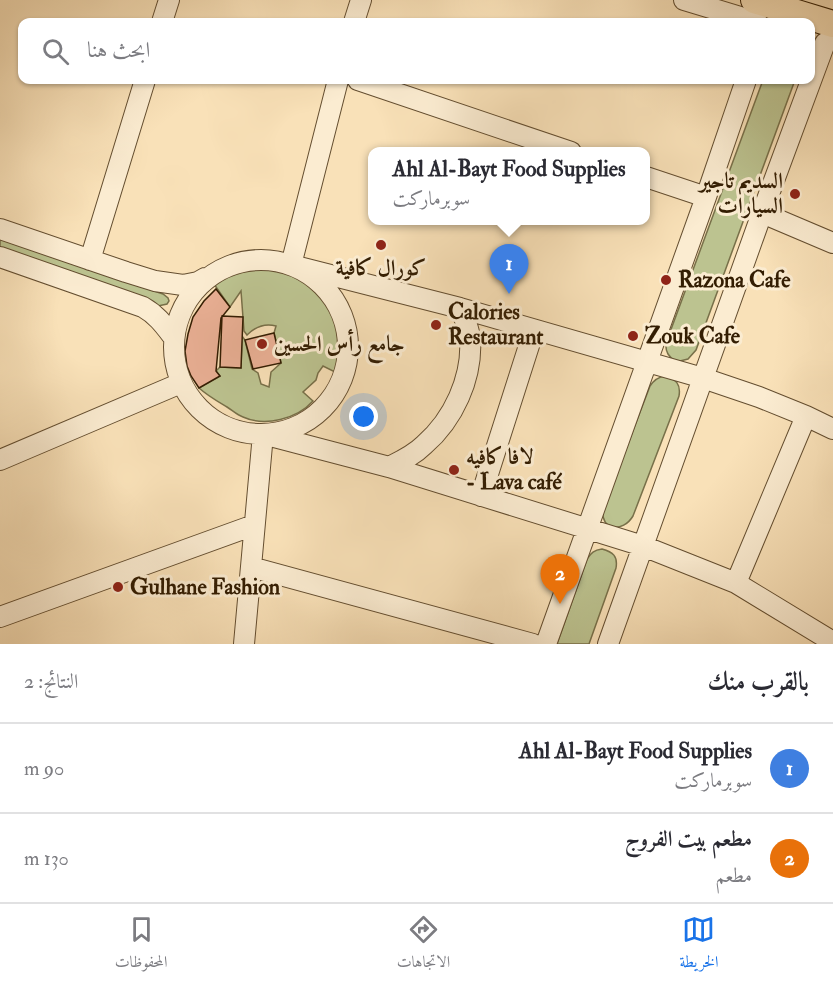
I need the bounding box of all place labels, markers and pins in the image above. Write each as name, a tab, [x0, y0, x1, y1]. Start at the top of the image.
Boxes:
place label: السديم تاجير السيارات	[696, 167, 783, 220]
marker: السديم تاجير السيارات	[788, 187, 802, 201]
marker: كورال كافية	[374, 238, 388, 252]
pin: 1	[490, 244, 528, 294]
place label: كورال كافية	[336, 254, 426, 282]
place label: Razona Cafe	[678, 266, 791, 294]
marker: Razona Cafe	[659, 273, 673, 287]
place label: Calories Restaurant	[448, 298, 544, 351]
marker: Calories Restaurant	[429, 318, 443, 332]
place label: Zouk Cafe	[645, 322, 741, 350]
place label: جامع رأس الحسين	[274, 328, 405, 364]
marker: Zouk Cafe	[626, 329, 640, 343]
marker: جامع رأس الحسين	[255, 337, 269, 351]
place label: لافا كافيه - Lava café	[466, 443, 563, 496]
marker: لافا كافيه - Lava café	[447, 463, 461, 477]
pin: 2	[540, 554, 580, 604]
place label: Gulhane Fashion	[130, 573, 281, 601]
marker: Gulhane Fashion	[111, 580, 125, 594]

